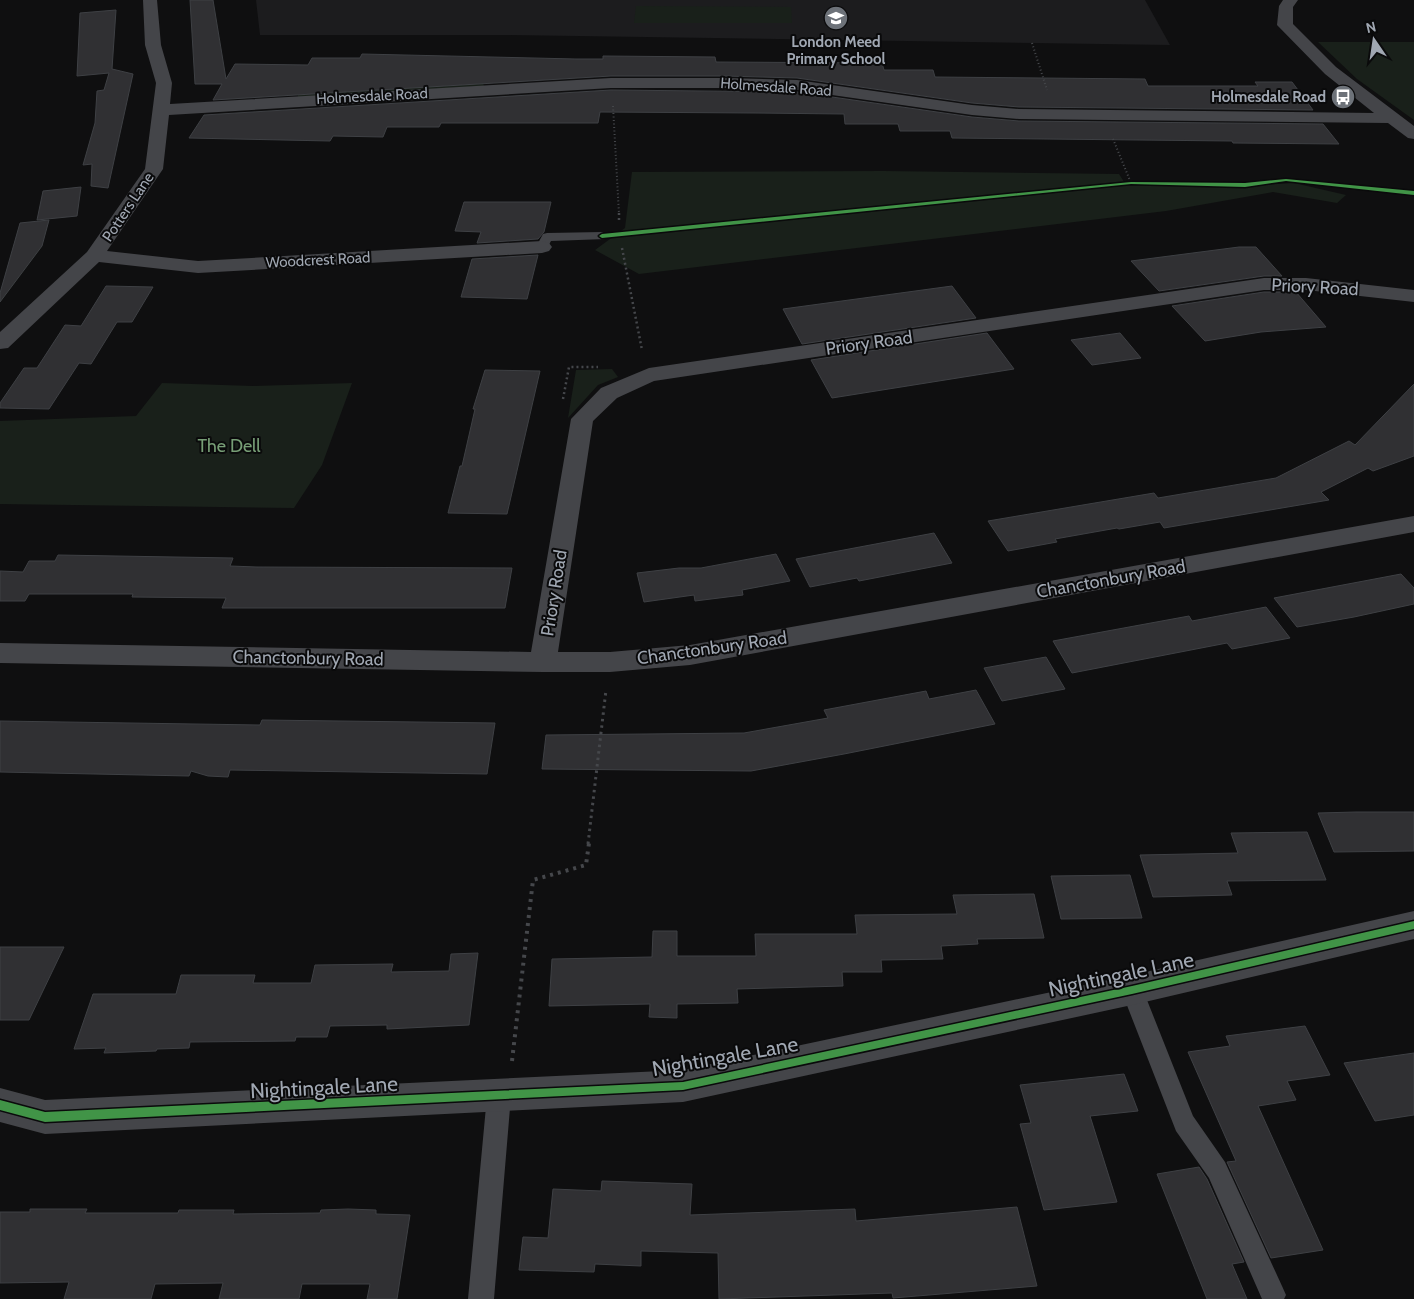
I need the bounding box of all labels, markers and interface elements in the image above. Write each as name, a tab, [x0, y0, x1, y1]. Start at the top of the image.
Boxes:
school or university icon: London Meed Primary School	[823, 5, 849, 31]
north arrow	[1349, 15, 1399, 65]
text: N	[1364, 17, 1378, 37]
place label: London Meed Primary School	[786, 33, 886, 68]
street label: Holmesdale Road	[720, 74, 832, 100]
street label: Holmesdale Road	[316, 84, 428, 108]
bus stop icon: Holmesdale Road	[1330, 84, 1356, 110]
place label: Holmesdale Road	[1211, 88, 1326, 106]
street label: Potters Lane	[98, 169, 158, 245]
street label: Woodcrest Road	[265, 248, 371, 272]
street label: Priory Road	[1271, 274, 1359, 300]
street label: Priory Road	[824, 326, 914, 360]
park label: The Dell	[197, 435, 261, 457]
street label: Priory Road	[536, 548, 572, 638]
street label: Chanctonbury Road	[1035, 555, 1187, 603]
street label: Chanctonbury Road	[636, 627, 788, 669]
street label: Chanctonbury Road	[232, 646, 384, 670]
street label: Nightingale Lane	[1046, 946, 1196, 1002]
street label: Nightingale Lane	[650, 1031, 800, 1081]
street label: Nightingale Lane	[249, 1071, 399, 1103]

